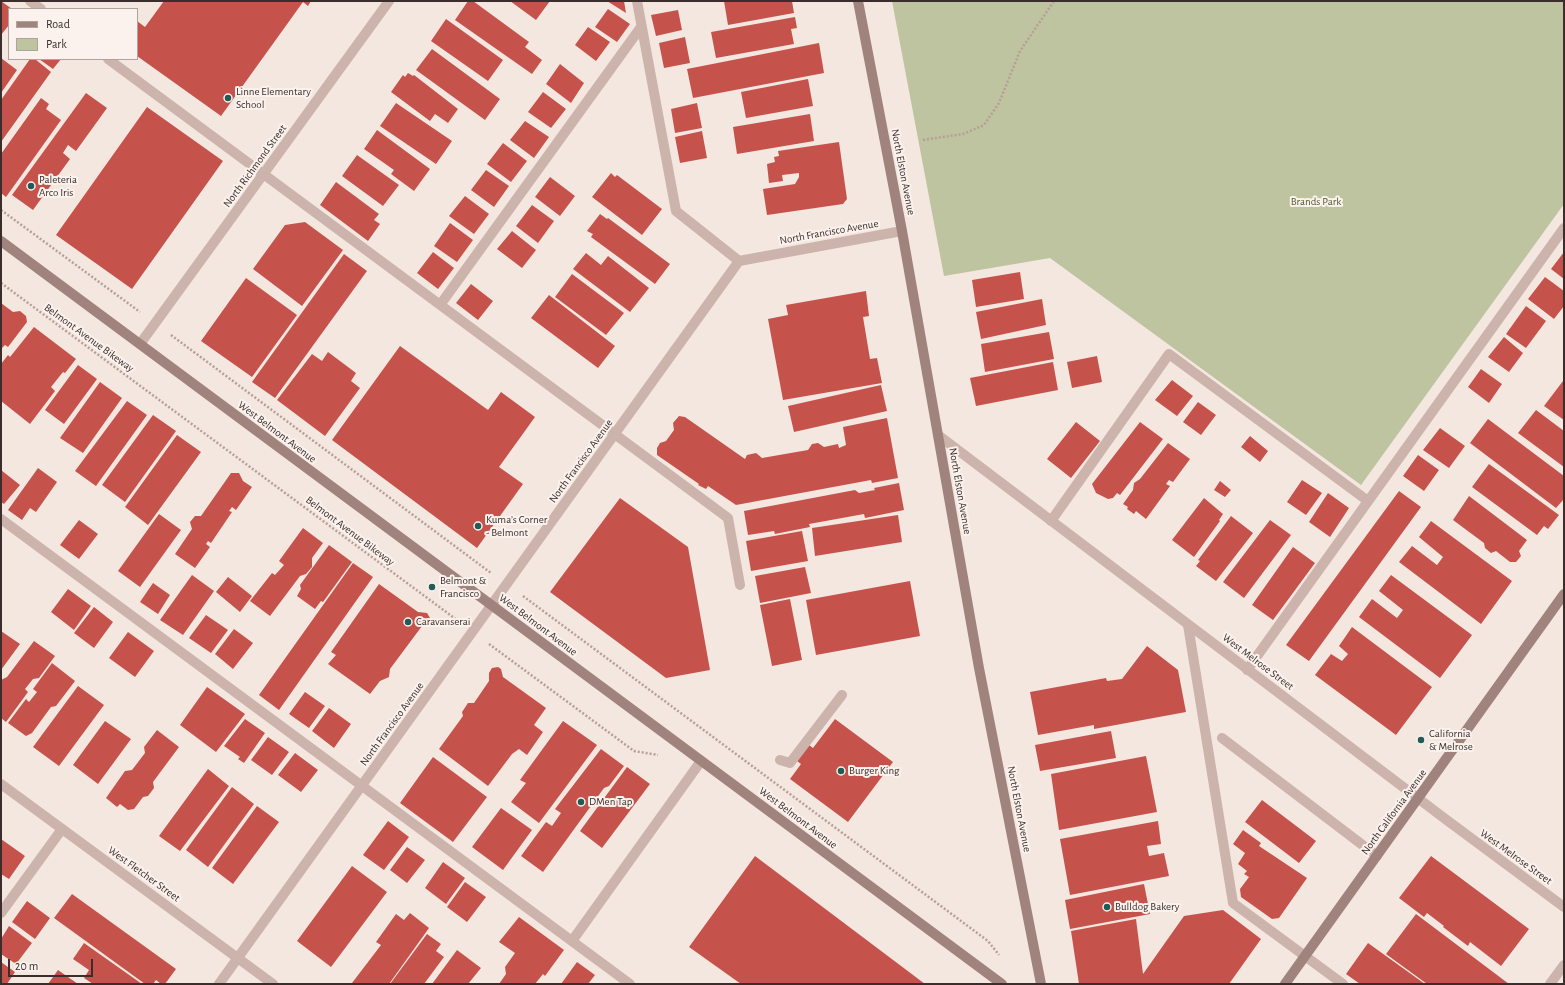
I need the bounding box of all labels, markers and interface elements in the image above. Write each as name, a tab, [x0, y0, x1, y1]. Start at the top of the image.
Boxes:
legend	[8, 8, 138, 60]
text: Road	[46, 18, 70, 30]
text: Park	[46, 38, 67, 50]
place label: Linne Elementary School	[236, 85, 311, 111]
marker: Linne Elementary School	[223, 93, 233, 103]
street label: North Richmond Street	[221, 122, 289, 210]
street label: North Elston Avenue	[888, 128, 918, 216]
place label: Paleteria Arco Iris	[39, 173, 77, 199]
marker: Paleteria Arco Iris	[26, 181, 36, 191]
park label: Brands Park	[1291, 195, 1341, 209]
street label: North Francisco Avenue	[779, 217, 879, 247]
street label: Belmont Avenue Bikeway	[41, 301, 137, 375]
street label: West Belmont Avenue	[235, 398, 319, 466]
street label: North Francisco Avenue	[546, 417, 616, 505]
street label: North Elston Avenue	[946, 447, 974, 535]
street label: Belmont Avenue Bikeway	[303, 493, 397, 569]
place label: Kuma’s Corner - Belmont	[486, 513, 547, 539]
marker: Kuma’s Corner - Belmont	[473, 521, 483, 531]
place label: Belmont & Francisco	[440, 574, 486, 600]
marker: Belmont & Francisco	[427, 582, 437, 592]
street label: West Belmont Avenue	[496, 591, 580, 659]
place label: Caravanserai	[416, 615, 471, 629]
marker: Caravanserai	[403, 617, 413, 627]
street label: West Melrose Street	[1220, 631, 1296, 693]
street label: North Francisco Avenue	[357, 680, 427, 768]
place label: California & Melrose	[1429, 727, 1473, 753]
marker: California & Melrose	[1416, 735, 1426, 745]
place label: Burger King	[849, 764, 899, 778]
street label: North Elston Avenue	[1004, 765, 1034, 853]
marker: Burger King	[836, 766, 846, 776]
street label: North California Avenue	[1358, 767, 1430, 857]
street label: West Belmont Avenue	[756, 784, 840, 852]
place label: DMen Tap	[589, 795, 632, 809]
marker: DMen Tap	[576, 797, 586, 807]
street label: West Melrose Street	[1477, 826, 1555, 888]
street label: West Fletcher Street	[105, 843, 183, 905]
place label: Bulldog Bakery	[1115, 900, 1180, 914]
marker: Bulldog Bakery	[1102, 902, 1112, 912]
scale bar	[10, 951, 95, 977]
text: 20 m	[15, 960, 38, 972]

